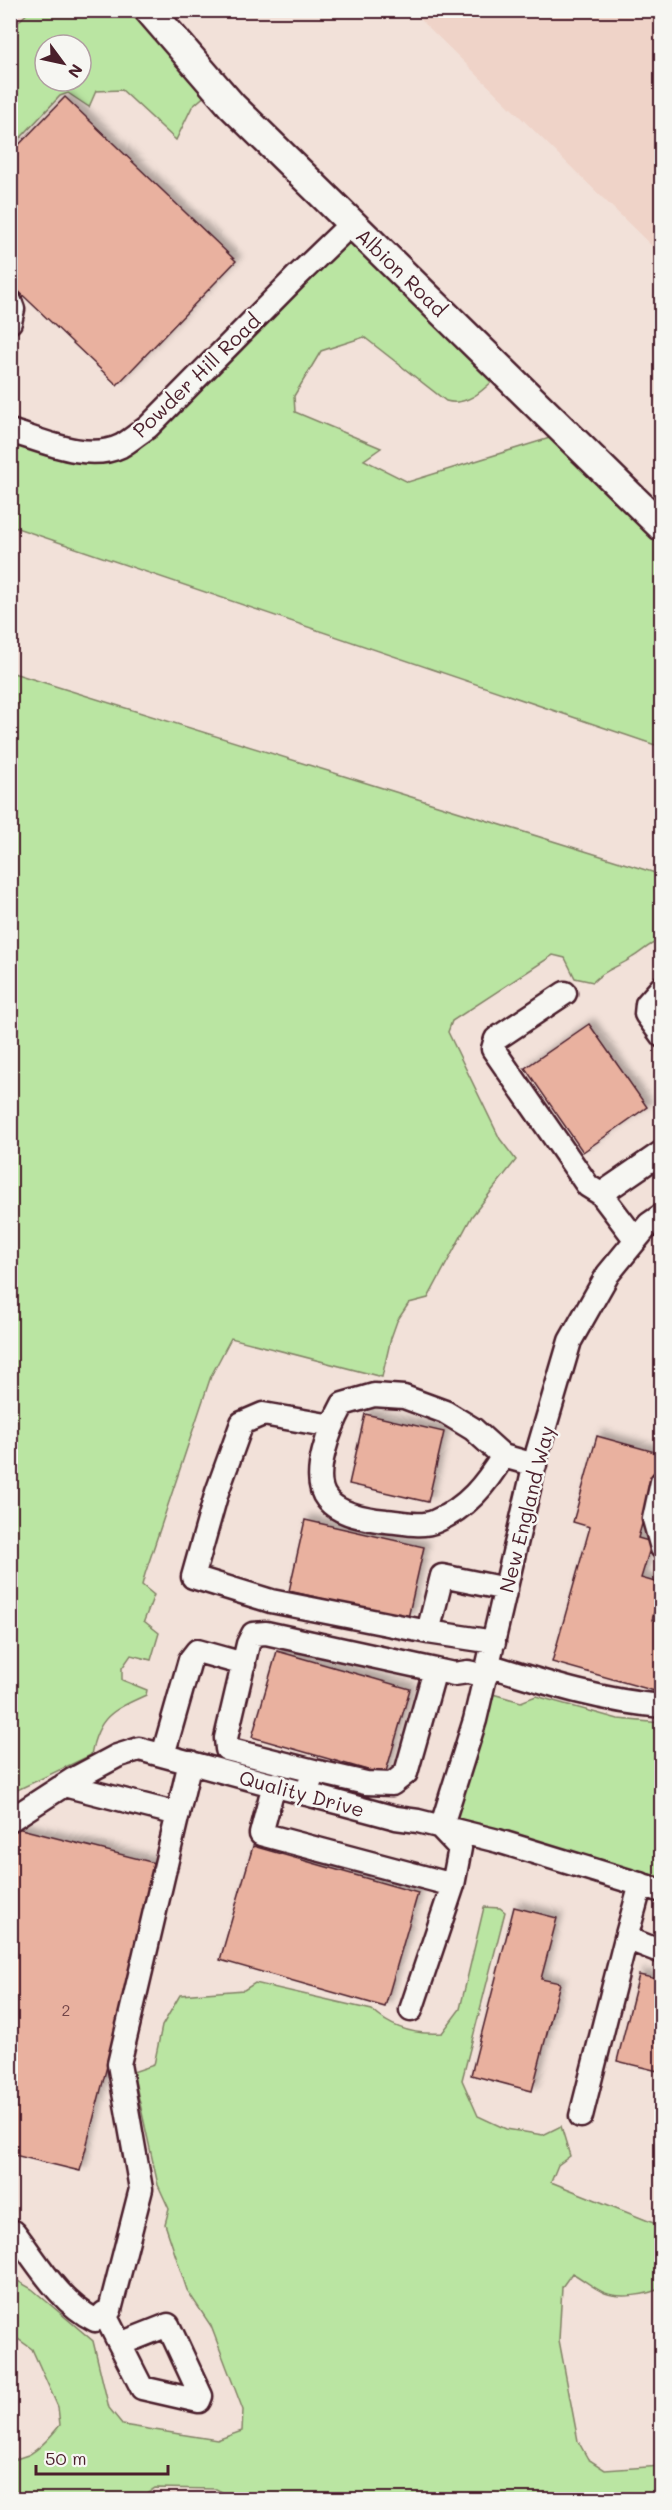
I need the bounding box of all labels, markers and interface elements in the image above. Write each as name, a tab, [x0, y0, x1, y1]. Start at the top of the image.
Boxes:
north arrow	[33, 33, 93, 93]
text: N	[64, 61, 88, 82]
street label: Albion Road	[351, 222, 453, 322]
street label: Powder Hill Road	[127, 307, 265, 443]
street label: New England Way	[493, 1423, 559, 1595]
street label: Quality Drive	[236, 1764, 368, 1822]
house number: 2	[62, 1999, 70, 2020]
scale bar	[36, 2438, 168, 2476]
text: 50 m	[45, 2446, 87, 2470]

